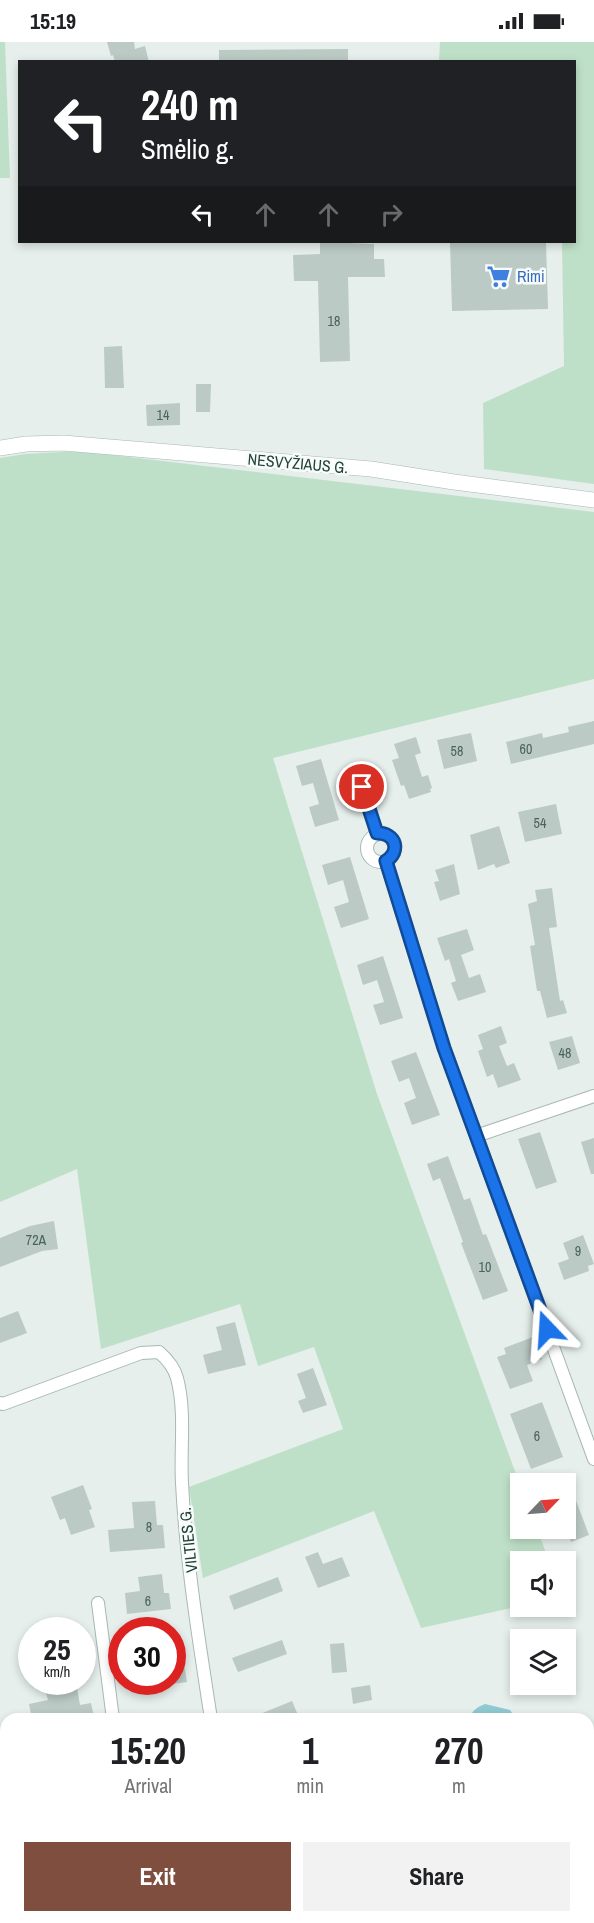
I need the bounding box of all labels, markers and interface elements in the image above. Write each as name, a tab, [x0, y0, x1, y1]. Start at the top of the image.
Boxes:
text: 15:19	[30, 6, 76, 36]
text: 240 m	[141, 77, 239, 133]
icon: left	[42, 84, 120, 162]
text: Smėlio g.	[141, 131, 235, 167]
icon: left	[186, 198, 219, 231]
icon: ahead	[249, 198, 282, 231]
icon: ahead	[312, 198, 345, 231]
icon: right	[375, 198, 408, 231]
supermarket icon: Rimi	[486, 263, 512, 289]
place label: Rimi	[517, 265, 545, 287]
house number: 18	[328, 312, 340, 330]
house number: 14	[157, 406, 170, 424]
street label: NESVYŽIAUS G.	[247, 448, 349, 478]
house number: 60	[520, 740, 532, 758]
house number: 58	[451, 742, 463, 760]
pin	[336, 761, 387, 812]
icon: arrive	[345, 770, 378, 803]
house number: 54	[534, 814, 547, 832]
house number: 48	[559, 1044, 571, 1062]
house number: 72A	[26, 1231, 47, 1249]
house number: 9	[575, 1242, 581, 1260]
house number: 10	[479, 1258, 491, 1276]
position arrow	[515, 1297, 579, 1361]
house number: 6	[534, 1427, 540, 1445]
north arrow	[510, 1473, 576, 1539]
map controls	[510, 1473, 576, 1695]
street label: VILTIES G.	[174, 1506, 202, 1574]
house number: 8	[146, 1518, 152, 1536]
button: sound	[510, 1551, 576, 1617]
house number: 6	[145, 1592, 151, 1610]
speed limit sign: 30	[108, 1617, 186, 1695]
text: 25	[43, 1629, 71, 1669]
button: layers	[510, 1629, 576, 1695]
text: km/h	[44, 1661, 70, 1682]
text: 15:20	[110, 1727, 186, 1775]
text: 1	[302, 1727, 318, 1775]
text: 270	[434, 1727, 484, 1775]
text: Arrival	[125, 1772, 172, 1799]
text: min	[296, 1772, 324, 1799]
text: m	[452, 1772, 466, 1799]
button: Exit	[24, 1842, 291, 1911]
button: Share	[303, 1842, 570, 1911]

